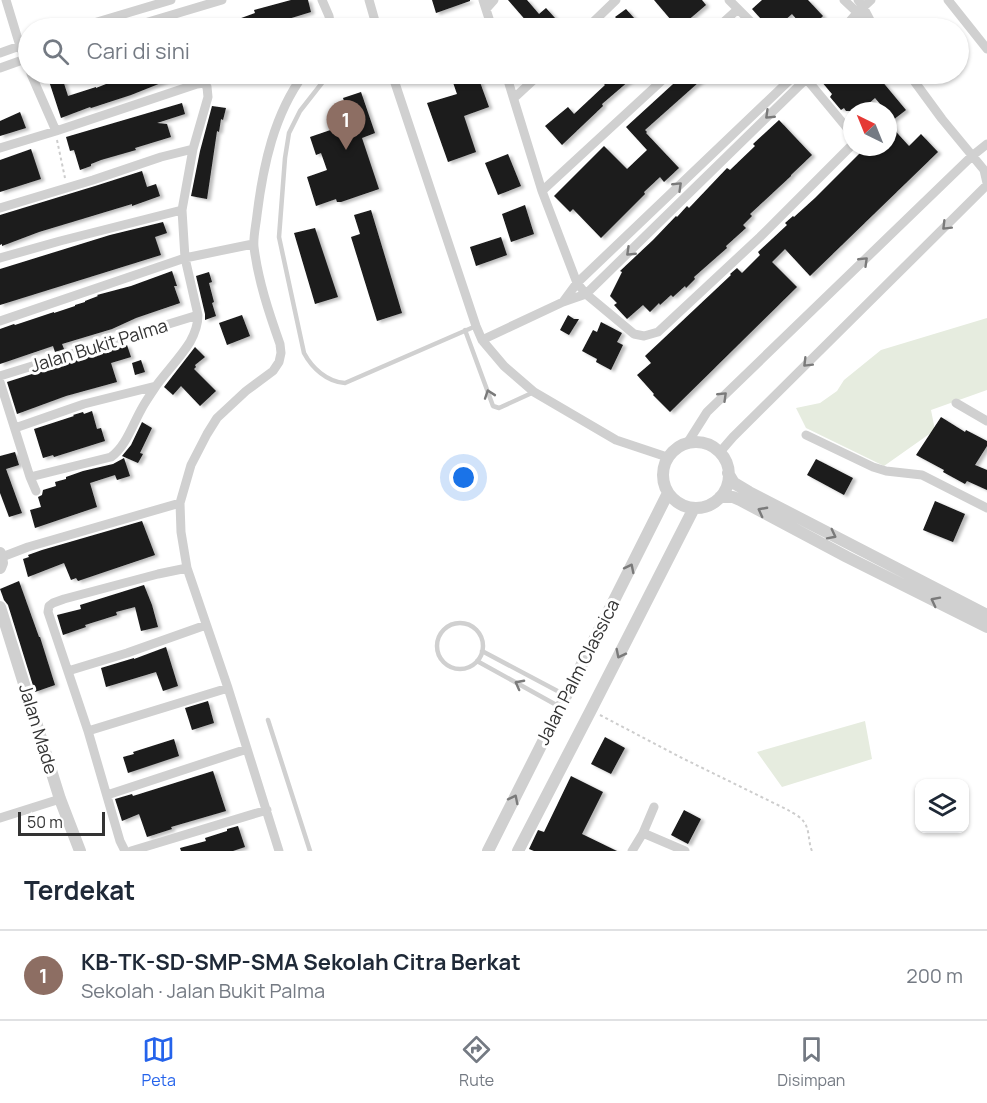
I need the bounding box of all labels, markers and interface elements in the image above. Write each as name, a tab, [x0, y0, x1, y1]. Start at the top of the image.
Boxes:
search box	[18, 18, 969, 84]
icon: search	[39, 35, 72, 68]
text: Cari di sini	[87, 36, 190, 66]
pin: 1	[326, 100, 366, 150]
north arrow	[843, 102, 897, 156]
one-way arrow	[766, 108, 777, 119]
one-way arrow	[672, 182, 682, 193]
one-way arrow	[942, 219, 952, 230]
one-way arrow	[626, 244, 637, 255]
one-way arrow	[857, 257, 867, 268]
street label: Jalan Bukit Palma	[27, 313, 170, 377]
one-way arrow	[804, 356, 815, 367]
one-way arrow	[483, 389, 496, 400]
one-way arrow	[716, 393, 727, 404]
your location	[449, 463, 478, 492]
one-way arrow	[757, 507, 768, 518]
one-way arrow	[825, 527, 836, 539]
one-way arrow	[623, 564, 634, 575]
street label: Jalan Palm Classica	[530, 595, 624, 748]
one-way arrow	[930, 597, 941, 608]
one-way arrow	[616, 647, 627, 658]
one-way arrow	[514, 680, 525, 691]
street label: Jalan Made	[14, 681, 64, 777]
map controls	[915, 779, 969, 833]
button: layers	[915, 779, 969, 833]
one-way arrow	[507, 794, 518, 805]
scale bar	[18, 809, 105, 836]
text: 50 m	[27, 811, 63, 833]
text: Terdekat	[24, 872, 135, 908]
text: KB-TK-SD-SMP-SMA Sekolah Citra Berkat	[81, 947, 521, 977]
text: 1	[39, 962, 48, 989]
text: 200 m	[906, 962, 963, 989]
text: Sekolah · Jalan Bukit Palma	[81, 977, 325, 1004]
tab: Peta	[142, 1033, 176, 1091]
tab: Rute	[459, 1033, 494, 1091]
tab: Disimpan	[777, 1033, 845, 1091]

